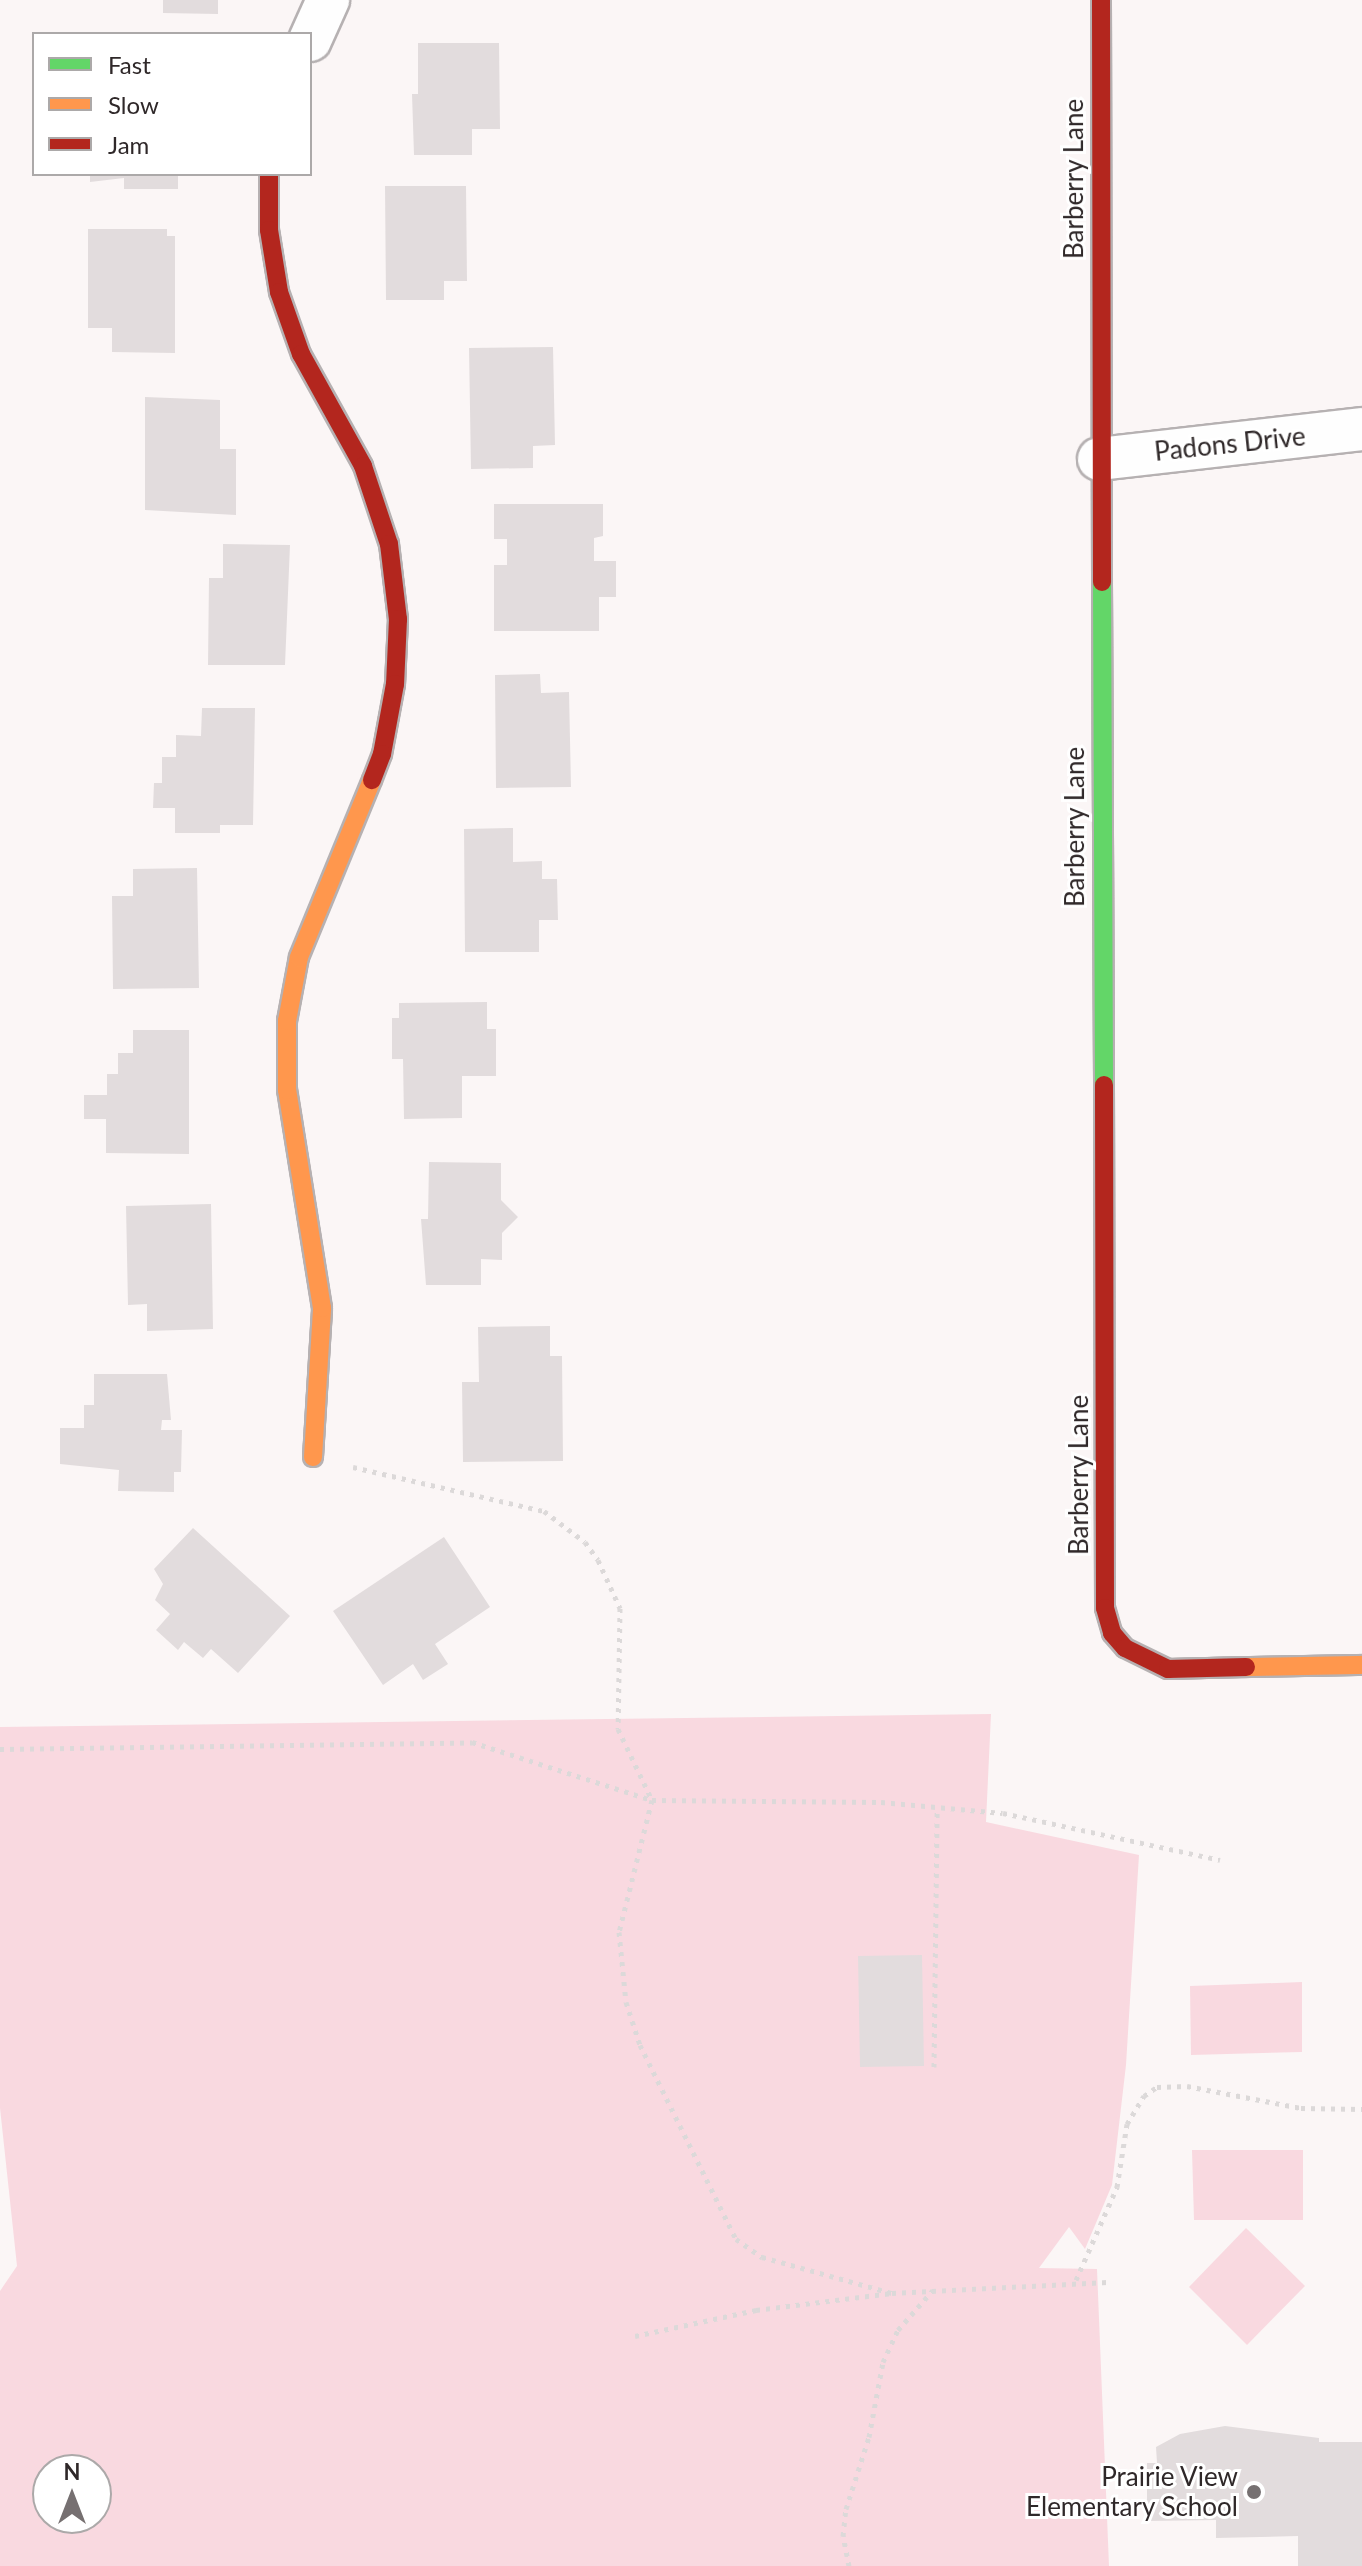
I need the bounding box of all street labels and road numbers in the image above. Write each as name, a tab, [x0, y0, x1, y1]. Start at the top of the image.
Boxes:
street label: Barberry Lane	[1058, 99, 1090, 259]
street label: Padons Drive	[1153, 421, 1307, 467]
street label: Barberry Lane	[1059, 747, 1091, 907]
street label: Barberry Lane	[1063, 1395, 1095, 1555]

